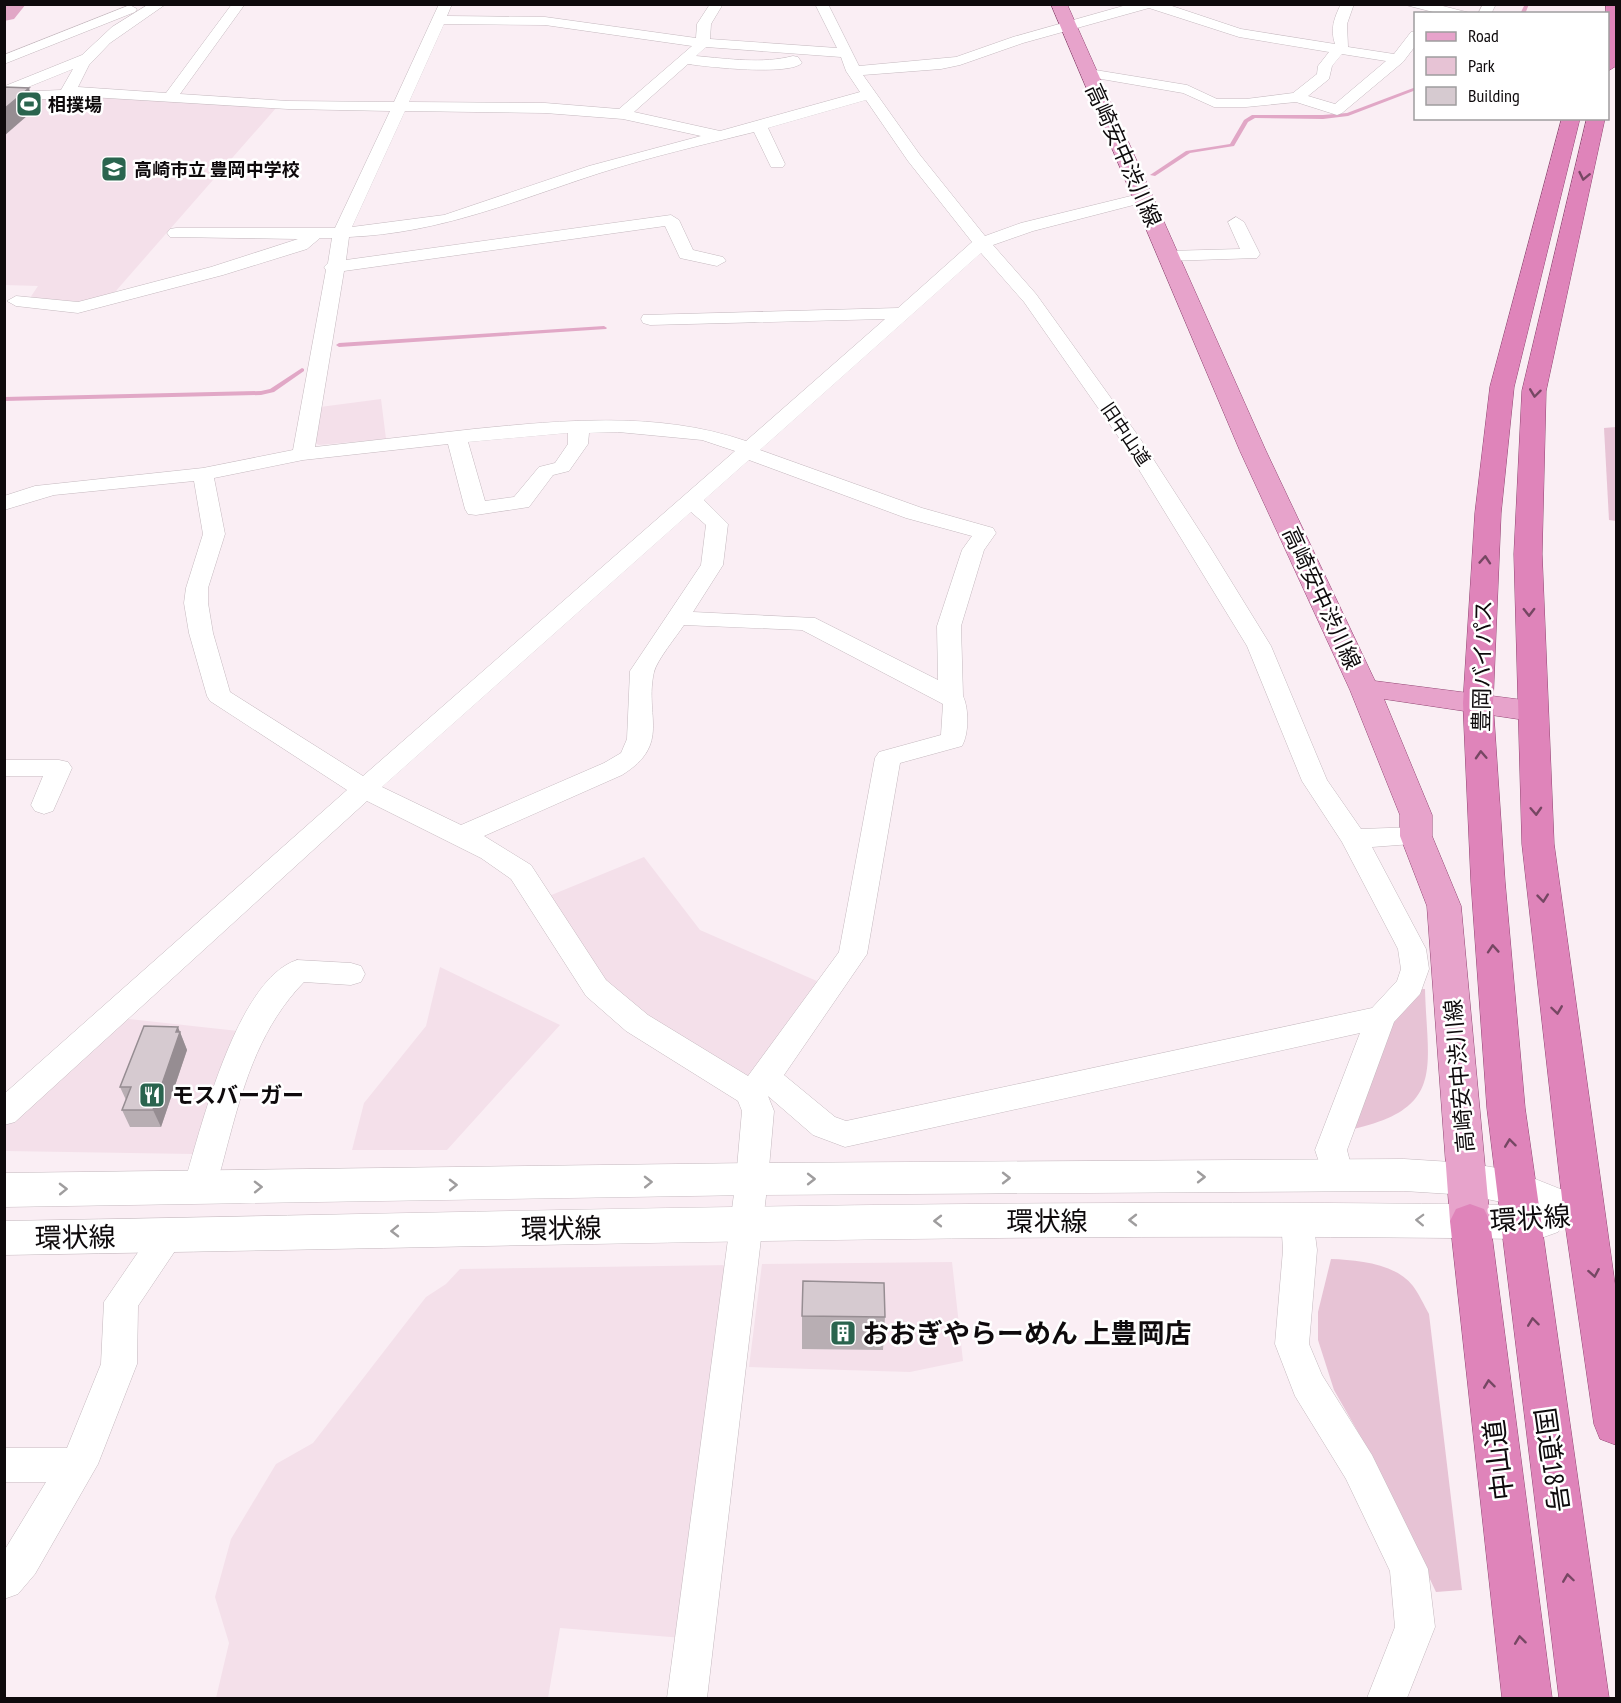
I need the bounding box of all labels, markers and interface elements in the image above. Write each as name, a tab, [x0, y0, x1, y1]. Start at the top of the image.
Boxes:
legend	[1414, 12, 1609, 120]
text: Road	[1468, 24, 1499, 47]
text: Park	[1468, 54, 1495, 77]
street label: 高崎安中渋川線	[1080, 79, 1168, 231]
text: Building	[1468, 84, 1520, 107]
sports icon: 相撲場	[14, 89, 44, 119]
place label: 相撲場	[48, 93, 102, 116]
school or university icon: 高崎市立 豊岡中学校	[99, 154, 129, 184]
place label: 高崎市立 豊岡中学校	[134, 158, 300, 181]
one-way arrow	[1578, 170, 1591, 180]
one-way arrow	[1529, 389, 1541, 398]
street label: 旧中山道	[1096, 398, 1156, 470]
street label: 高崎安中渋川線	[1277, 522, 1367, 674]
one-way arrow	[1478, 555, 1491, 564]
street label: 豊岡バイパス	[1467, 600, 1497, 732]
one-way arrow	[1523, 608, 1535, 617]
one-way arrow	[1474, 750, 1487, 759]
one-way arrow	[1530, 807, 1543, 816]
one-way arrow	[1536, 894, 1549, 903]
one-way arrow	[1486, 945, 1499, 954]
street label: 高崎安中渋川線	[1438, 998, 1480, 1154]
one-way arrow	[1550, 1006, 1563, 1015]
restaurant icon: モスバーガー	[137, 1080, 167, 1110]
place label: モスバーガー	[172, 1081, 304, 1109]
one-way arrow	[1504, 1139, 1517, 1148]
one-way arrow	[1196, 1171, 1205, 1183]
one-way arrow	[1001, 1172, 1010, 1184]
one-way arrow	[806, 1173, 815, 1185]
one-way arrow	[643, 1176, 652, 1188]
one-way arrow	[448, 1178, 457, 1191]
one-way arrow	[253, 1181, 262, 1193]
one-way arrow	[58, 1183, 67, 1196]
street label: 環状線	[1488, 1198, 1572, 1238]
street label: 環状線	[1007, 1204, 1088, 1238]
street label: 環状線	[520, 1210, 602, 1246]
one-way arrow	[1416, 1213, 1425, 1226]
one-way arrow	[1129, 1214, 1138, 1226]
one-way arrow	[934, 1215, 943, 1228]
street label: 環状線	[34, 1219, 116, 1255]
one-way arrow	[390, 1225, 399, 1237]
one-way arrow	[1587, 1269, 1599, 1278]
place label: おおぎやらーめん 上豊岡店	[862, 1316, 1192, 1350]
building icon: おおぎやらーめん 上豊岡店	[828, 1318, 858, 1348]
one-way arrow	[1528, 1318, 1540, 1327]
one-way arrow	[1483, 1380, 1496, 1389]
street label: 国道18号	[1528, 1405, 1576, 1515]
street label: 中山道	[1476, 1418, 1520, 1502]
one-way arrow	[1562, 1573, 1575, 1583]
one-way arrow	[1514, 1636, 1527, 1645]

